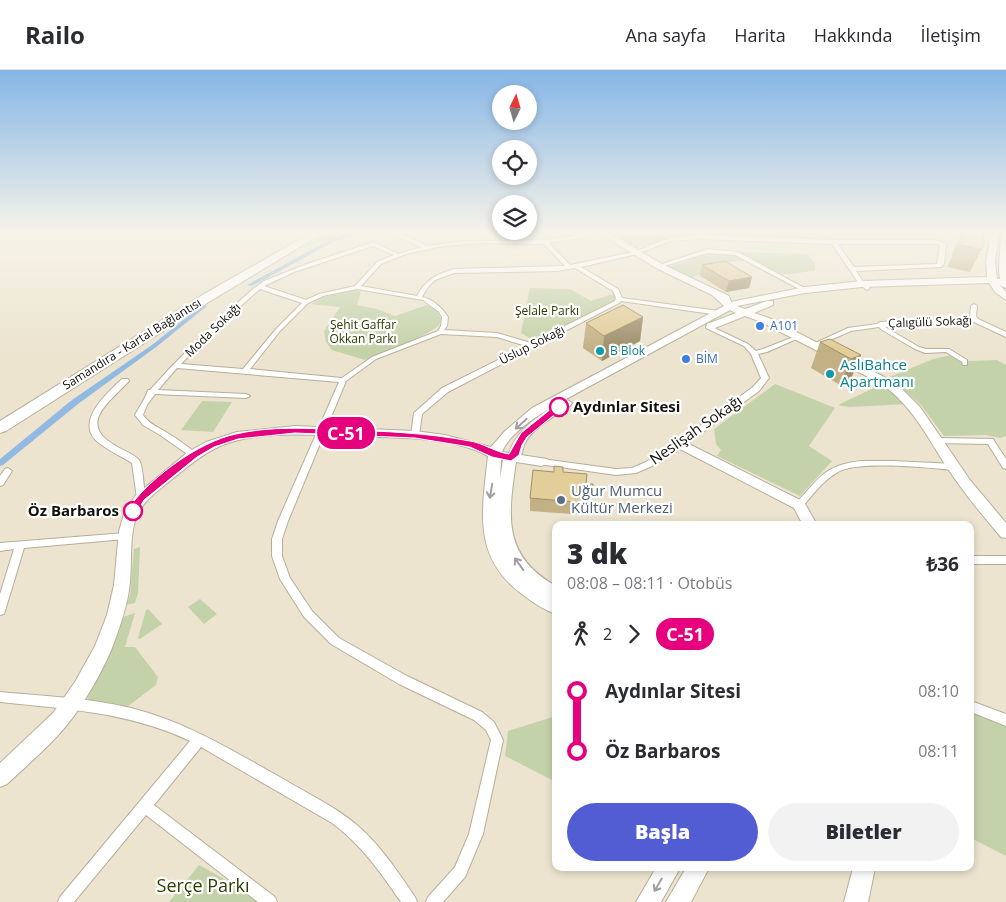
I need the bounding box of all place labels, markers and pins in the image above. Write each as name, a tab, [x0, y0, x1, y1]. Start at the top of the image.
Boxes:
place label: A101	[770, 317, 798, 334]
marker: A101	[754, 320, 766, 332]
place label: B Blok	[610, 342, 646, 359]
marker: B Blok	[594, 345, 606, 357]
place label: BİM	[696, 350, 718, 367]
marker: BİM	[680, 353, 692, 365]
place label: AslıBahce Apartmanı	[840, 354, 914, 391]
marker: AslıBahce Apartmanı	[824, 368, 836, 380]
place label: Aydınlar Sitesi	[573, 396, 680, 416]
marker: Aydınlar Sitesi	[549, 397, 569, 417]
place label: Uğur Mumcu Kültür Merkezi	[571, 480, 673, 517]
marker: Uğur Mumcu Kültür Merkezi	[555, 494, 567, 506]
place label: Öz Barbaros	[28, 500, 119, 520]
marker: Öz Barbaros	[123, 501, 143, 521]

